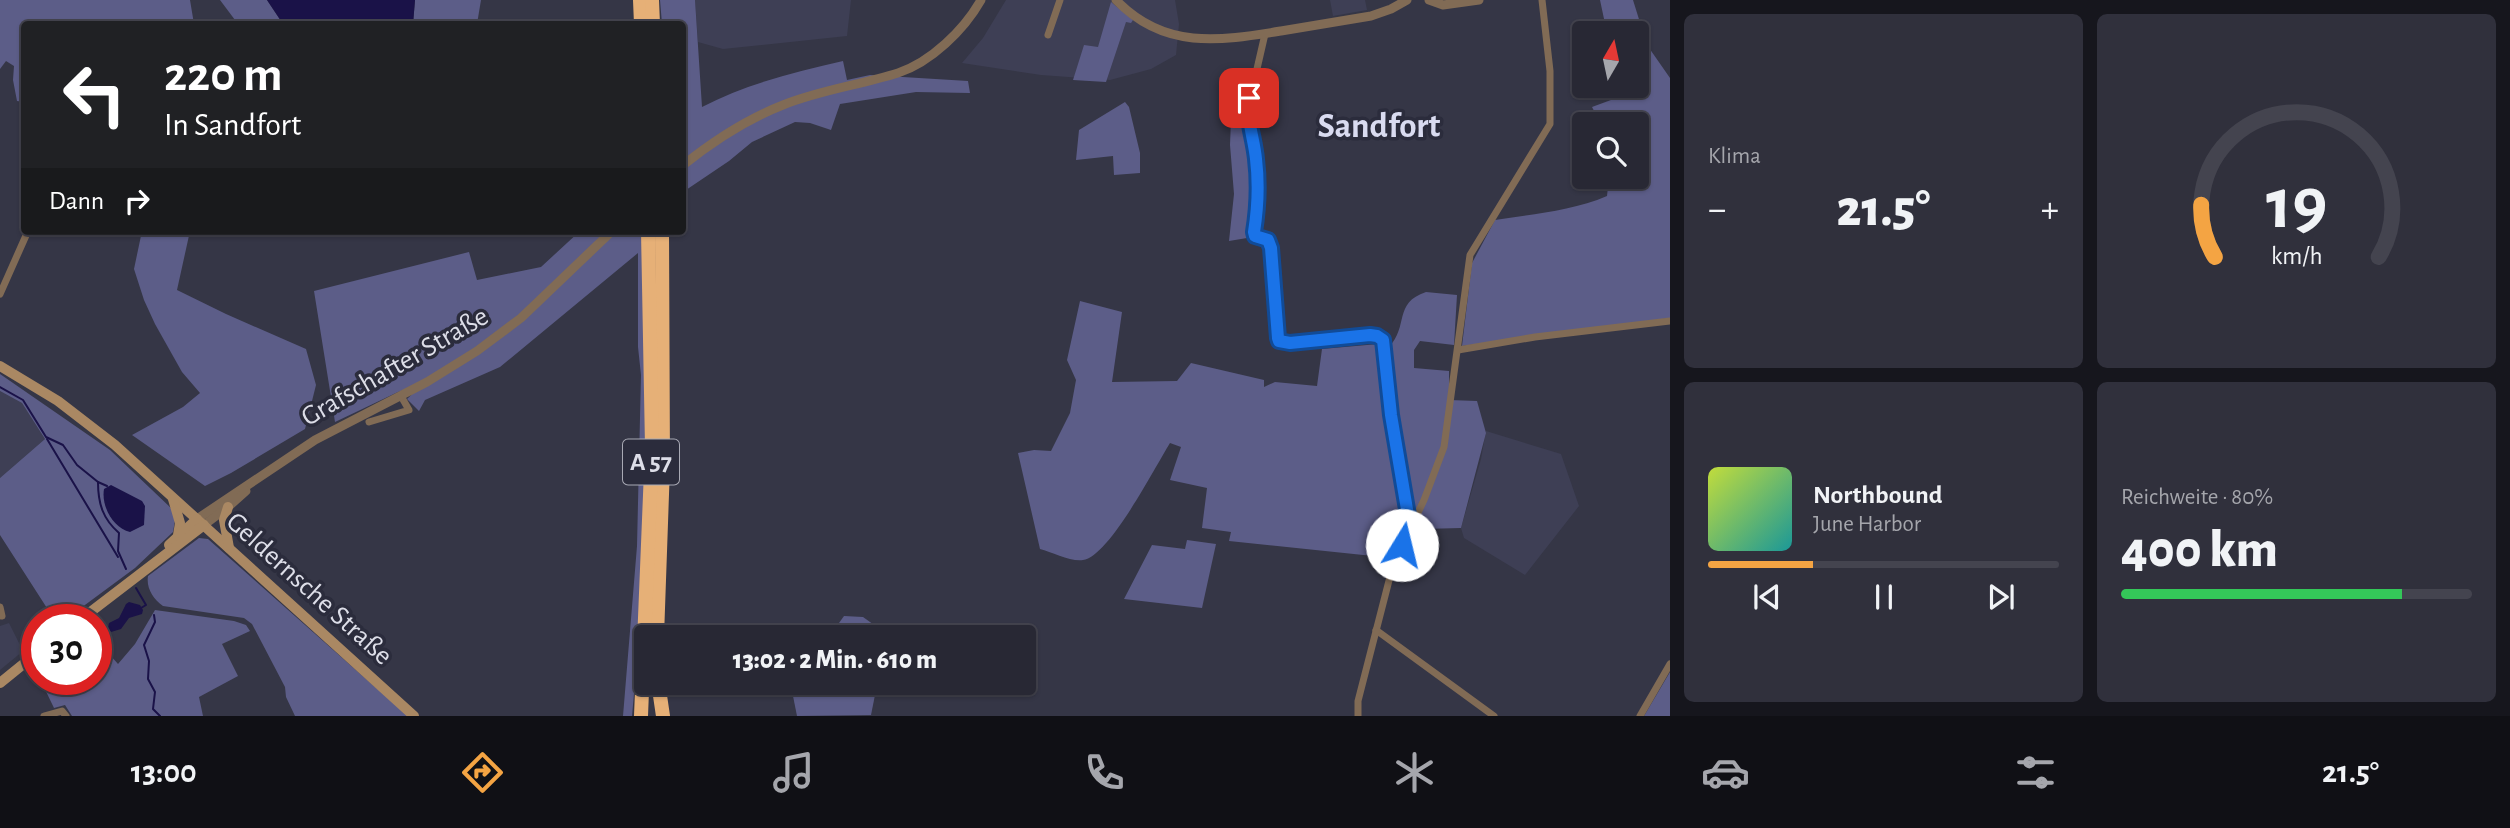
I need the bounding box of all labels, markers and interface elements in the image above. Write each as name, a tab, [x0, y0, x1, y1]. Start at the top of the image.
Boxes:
north arrow	[1572, 21, 1648, 98]
map controls	[1572, 21, 1649, 189]
icon: left	[49, 49, 140, 140]
text: 220 m	[164, 51, 283, 100]
pin	[1219, 68, 1279, 128]
icon: arrive	[1230, 79, 1268, 117]
text: In Sandfort	[164, 109, 301, 141]
district label: Sandfort	[1318, 109, 1441, 144]
button: search	[1572, 112, 1649, 189]
text: Klima	[1708, 145, 1761, 168]
text: 19	[2266, 169, 2327, 242]
icon: right	[118, 182, 156, 220]
text: 21.5°	[1837, 183, 1930, 235]
text: Dann	[49, 188, 104, 214]
text: −	[1708, 191, 1726, 229]
text: +	[2041, 191, 2059, 229]
text: km/h	[2271, 244, 2322, 269]
street label: Grafschafter Straße	[297, 302, 493, 432]
road number: A 57	[623, 440, 679, 484]
text: Northbound	[1813, 482, 1942, 508]
text: Reichweite · 80%	[2121, 486, 2273, 509]
street label: Geldernsche Straße	[221, 508, 397, 670]
position arrow	[1365, 508, 1439, 582]
text: June Harbor	[1813, 513, 1921, 536]
text: 400 km	[2121, 524, 2278, 576]
icon: previous	[1748, 578, 1786, 616]
icon: pause	[1865, 578, 1903, 616]
icon: next	[1982, 578, 2020, 616]
speed limit sign: 30	[21, 604, 112, 695]
text: 13:02 · 2 Min. · 610 m	[733, 647, 937, 673]
icon: directions	[458, 748, 507, 797]
icon: music	[769, 748, 818, 797]
icon: phone	[1080, 748, 1129, 797]
icon: climate	[1390, 748, 1439, 797]
icon: car	[1701, 748, 1750, 797]
icon: filters	[2011, 748, 2060, 797]
text: 13:00	[131, 756, 197, 788]
text: 21.5°	[2322, 756, 2379, 788]

